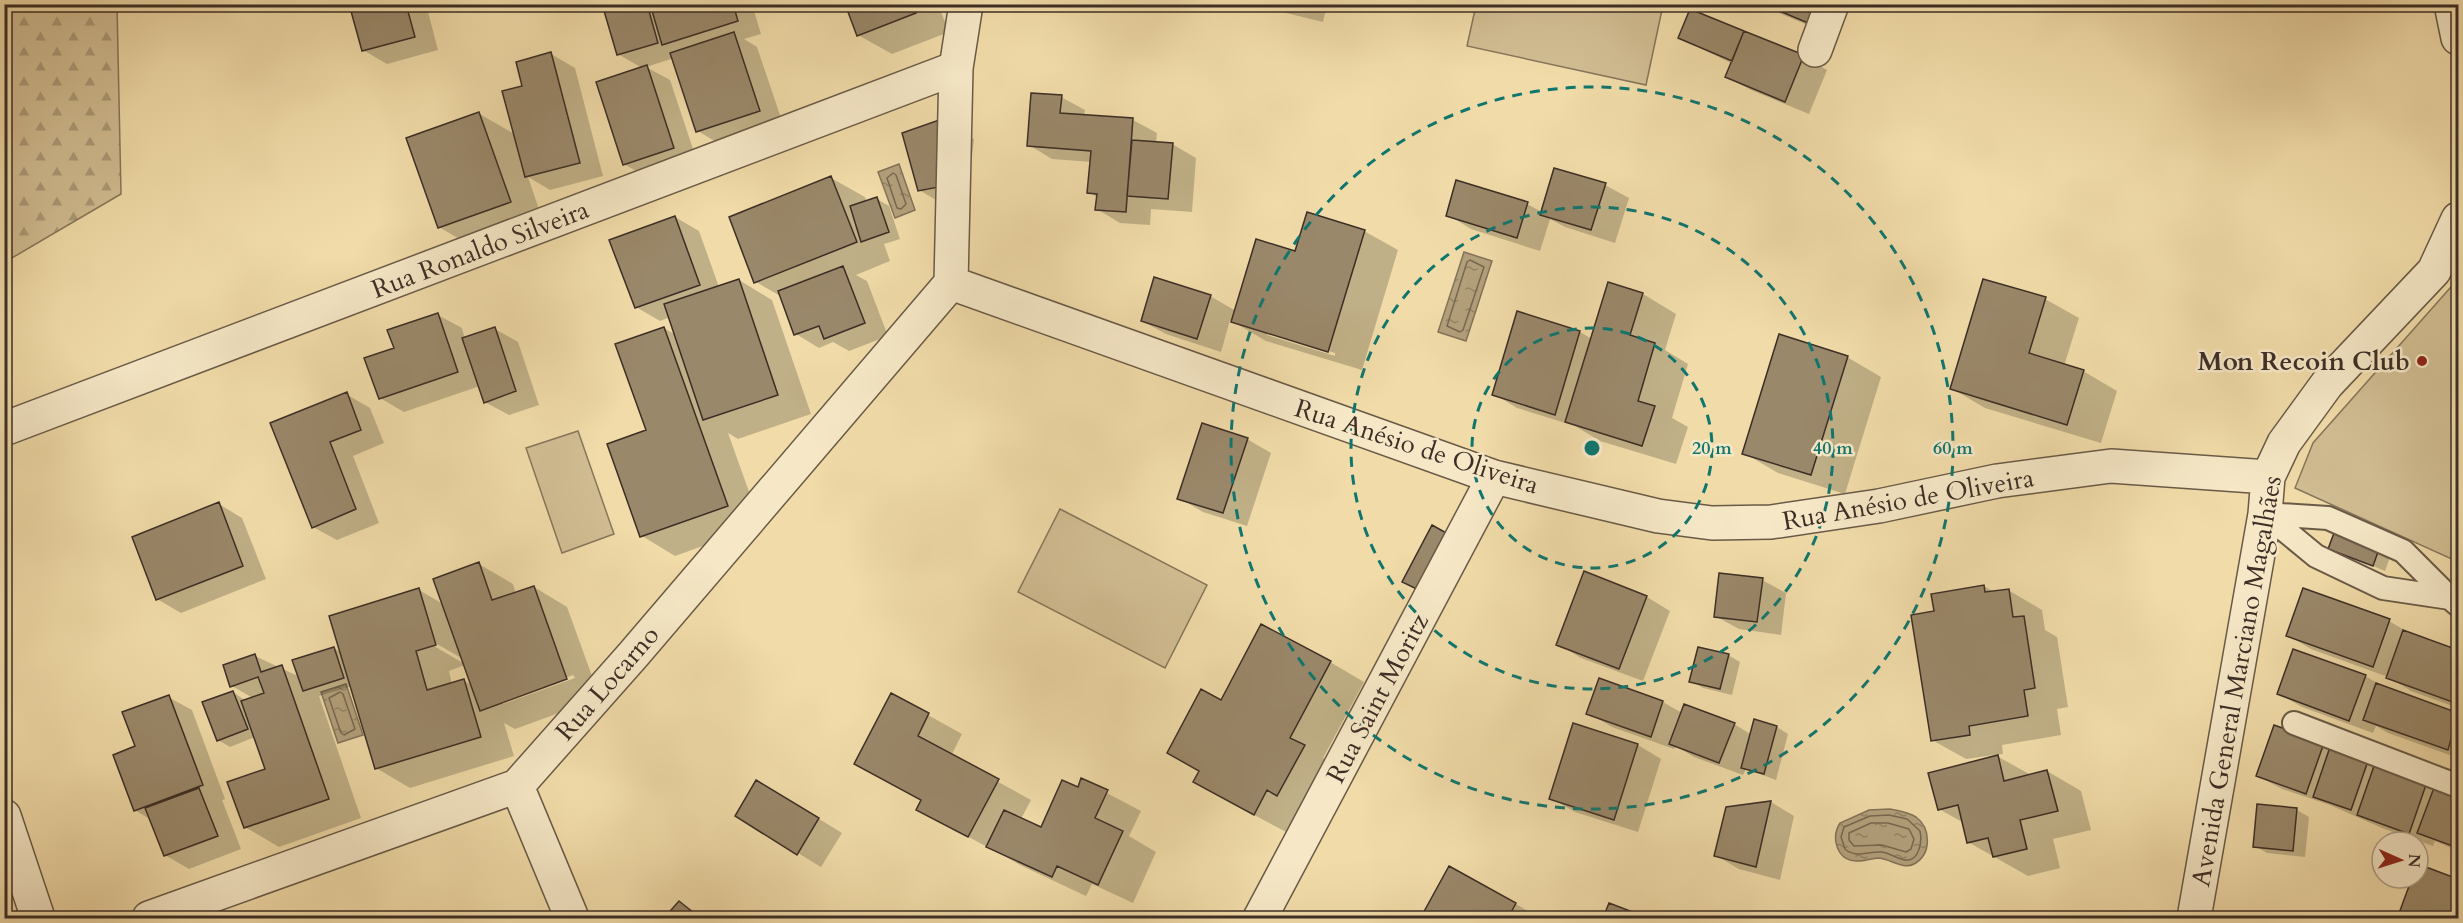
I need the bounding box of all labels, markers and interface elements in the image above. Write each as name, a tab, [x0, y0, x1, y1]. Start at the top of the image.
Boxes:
street label: Rua Ronaldo Silveira	[367, 192, 594, 307]
place label: Mon Recoin Club	[2197, 344, 2410, 379]
marker: Mon Recoin Club	[2415, 354, 2429, 368]
street label: Rua Anésio de Oliveira	[1290, 390, 1543, 502]
text: 20 m	[1692, 436, 1732, 461]
text: 40 m	[1813, 436, 1853, 461]
text: 60 m	[1933, 436, 1973, 461]
centre of rings	[1582, 438, 1602, 458]
street label: Rua Anésio de Oliveira	[1780, 460, 2037, 539]
street label: Avenida General Marciano Magalhães	[2183, 473, 2290, 889]
street label: Rua Saint Moritz	[1318, 607, 1437, 789]
street label: Rua Locarno	[548, 618, 667, 748]
north arrow	[2370, 830, 2430, 890]
text: N	[2403, 853, 2425, 868]

